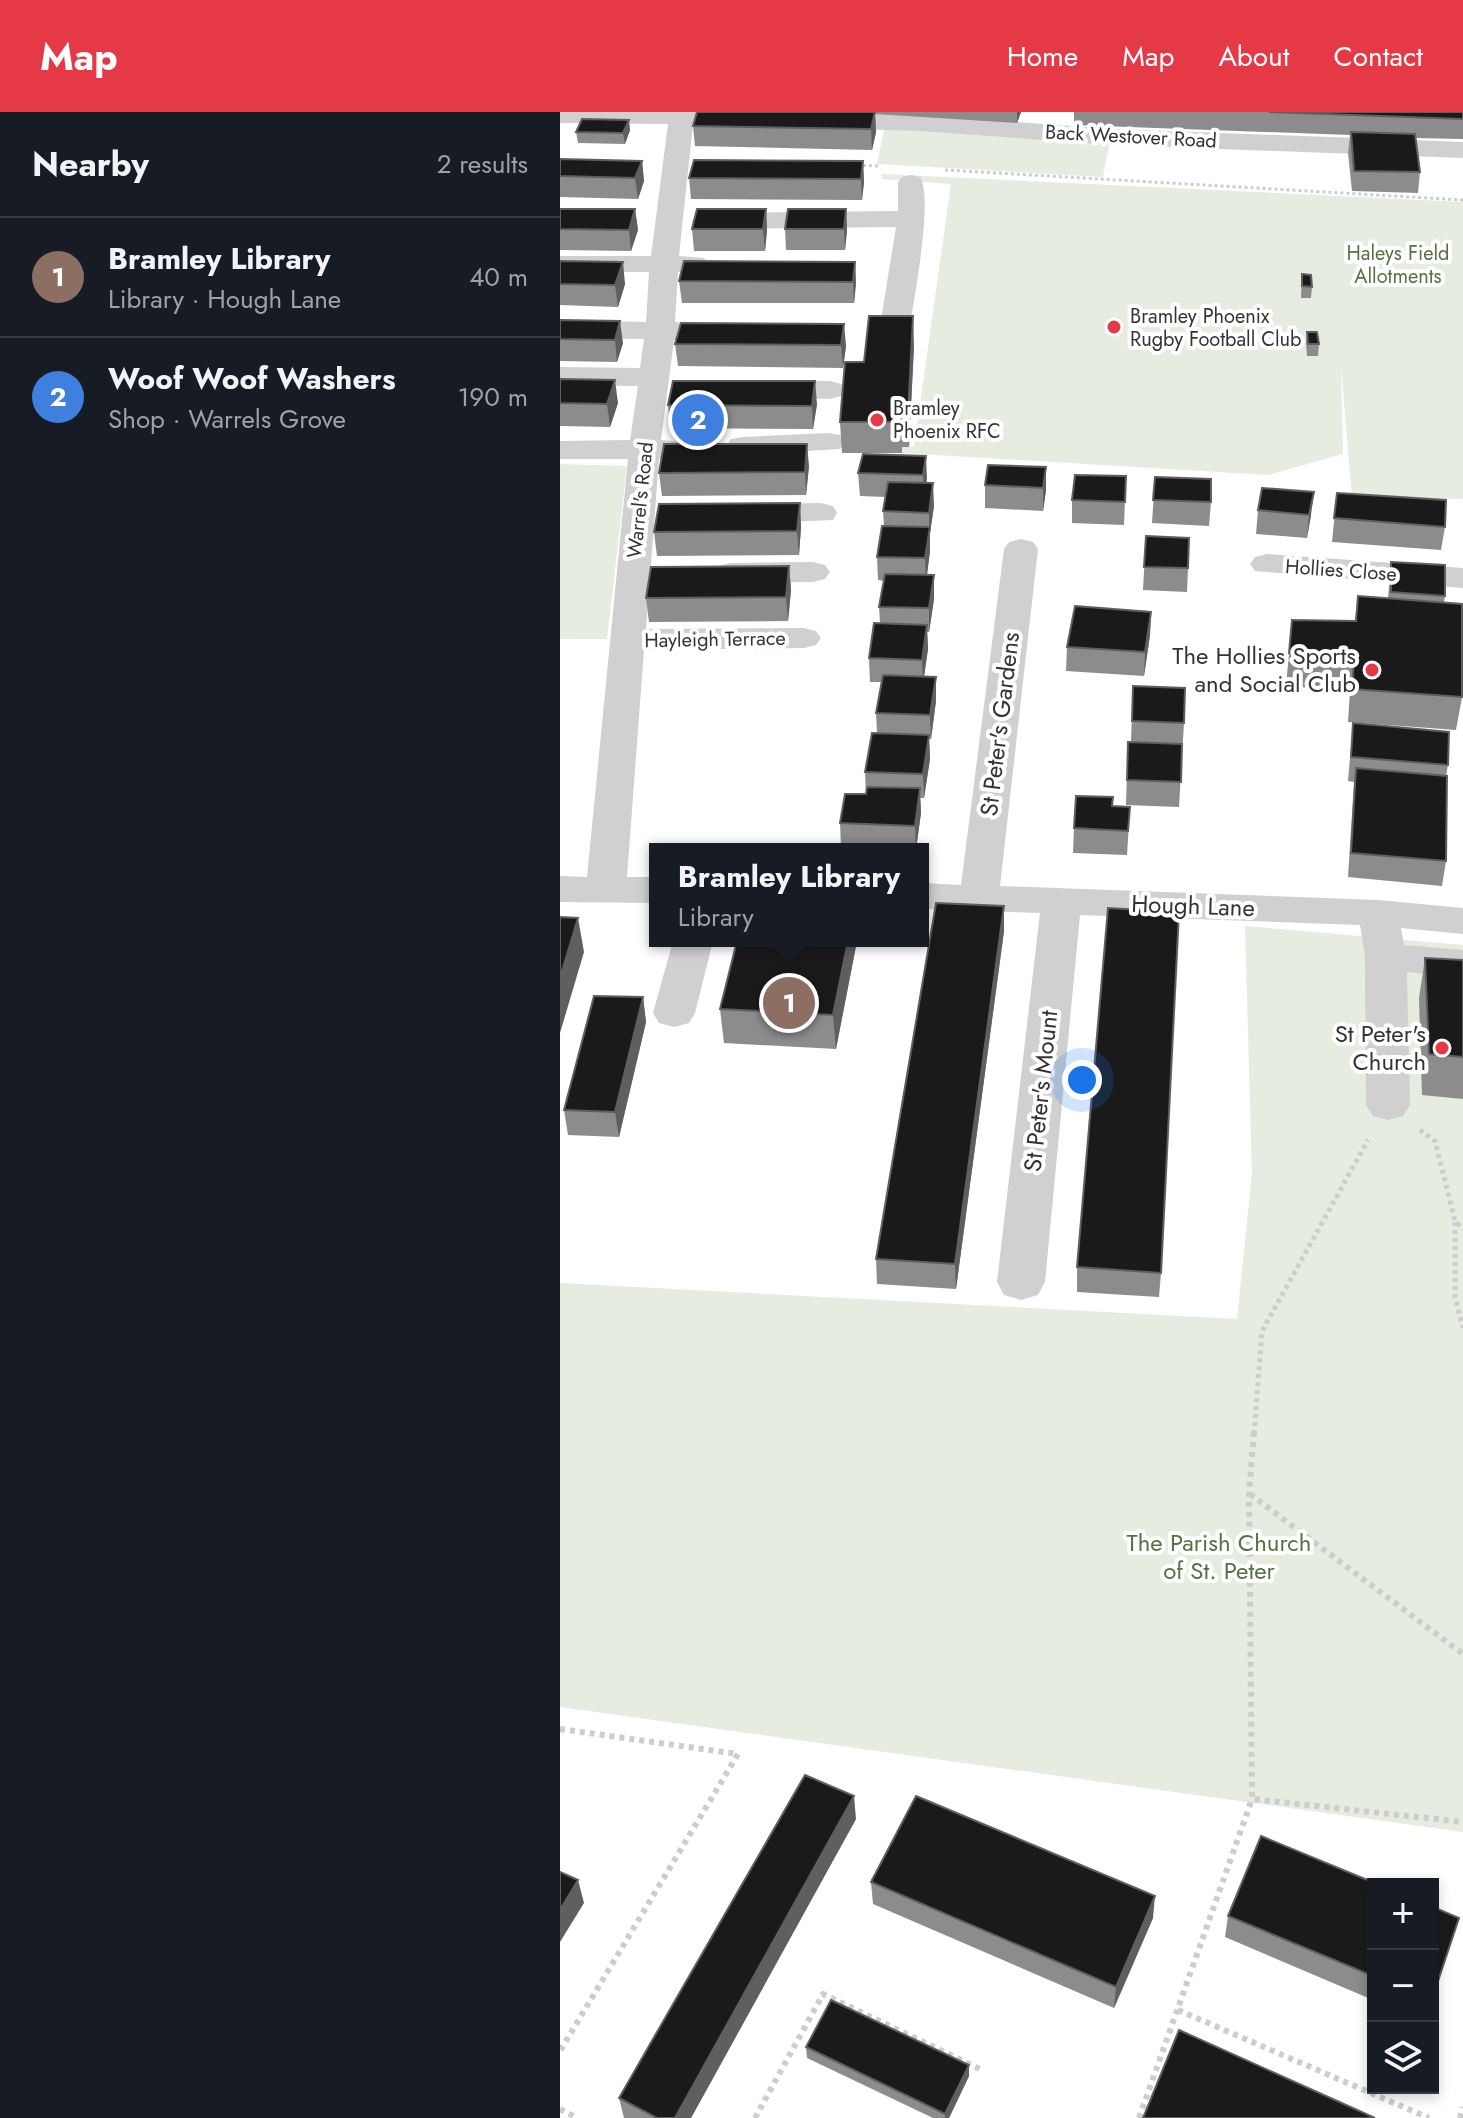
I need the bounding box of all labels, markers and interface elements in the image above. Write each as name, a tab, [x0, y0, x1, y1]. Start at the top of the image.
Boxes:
text: Map	[40, 29, 118, 84]
text: Home	[1007, 36, 1078, 77]
text: Map	[1122, 36, 1174, 77]
text: About	[1218, 36, 1290, 77]
text: Contact	[1334, 36, 1423, 77]
street label: Back Westover Road	[1044, 118, 1218, 155]
text: Nearby	[32, 140, 149, 189]
text: 2 results	[437, 145, 528, 183]
text: Bramley Library	[108, 237, 330, 280]
park label: Haleys Field Allotments	[1347, 239, 1449, 291]
text: 1	[51, 258, 65, 296]
text: 40 m	[469, 258, 528, 296]
text: Library · Hough Lane	[108, 280, 341, 318]
place label: Bramley Phoenix Rugby Football Club	[1130, 302, 1301, 354]
marker: Bramley Phoenix Rugby Football Club	[1105, 318, 1123, 336]
text: Woof Woof Washers	[108, 357, 396, 400]
text: 2	[49, 378, 67, 416]
text: 190 m	[458, 378, 528, 416]
pin: 2	[672, 390, 724, 450]
place label: Bramley Phoenix RFC	[893, 394, 1001, 446]
text: Shop · Warrels Grove	[108, 400, 346, 438]
marker: Bramley Phoenix RFC	[868, 411, 886, 429]
street label: Warrel's Road	[620, 441, 661, 560]
street label: Hollies Close	[1284, 552, 1398, 589]
street label: Hayleigh Terrace	[644, 624, 786, 655]
street label: St Peter's Gardens	[971, 630, 1028, 818]
place label: The Hollies Sports and Social Club	[1172, 638, 1356, 701]
marker: The Hollies Sports and Social Club	[1363, 661, 1381, 679]
popup	[649, 843, 929, 947]
text: Bramley Library	[678, 855, 900, 898]
street label: Hough Lane	[1131, 886, 1255, 925]
text: Library	[678, 898, 754, 936]
pin: 1	[763, 973, 815, 1033]
street label: St Peter's Mount	[1015, 1008, 1066, 1173]
place label: St Peter's Church	[1335, 1016, 1426, 1079]
marker: St Peter's Church	[1433, 1039, 1451, 1057]
your location	[1062, 1060, 1102, 1100]
park label: The Parish Church of St. Peter	[1127, 1525, 1311, 1588]
map controls	[1367, 1878, 1439, 2094]
button: +	[1367, 1878, 1439, 1950]
button: −	[1367, 1950, 1439, 2022]
button: layers	[1367, 2022, 1439, 2094]

